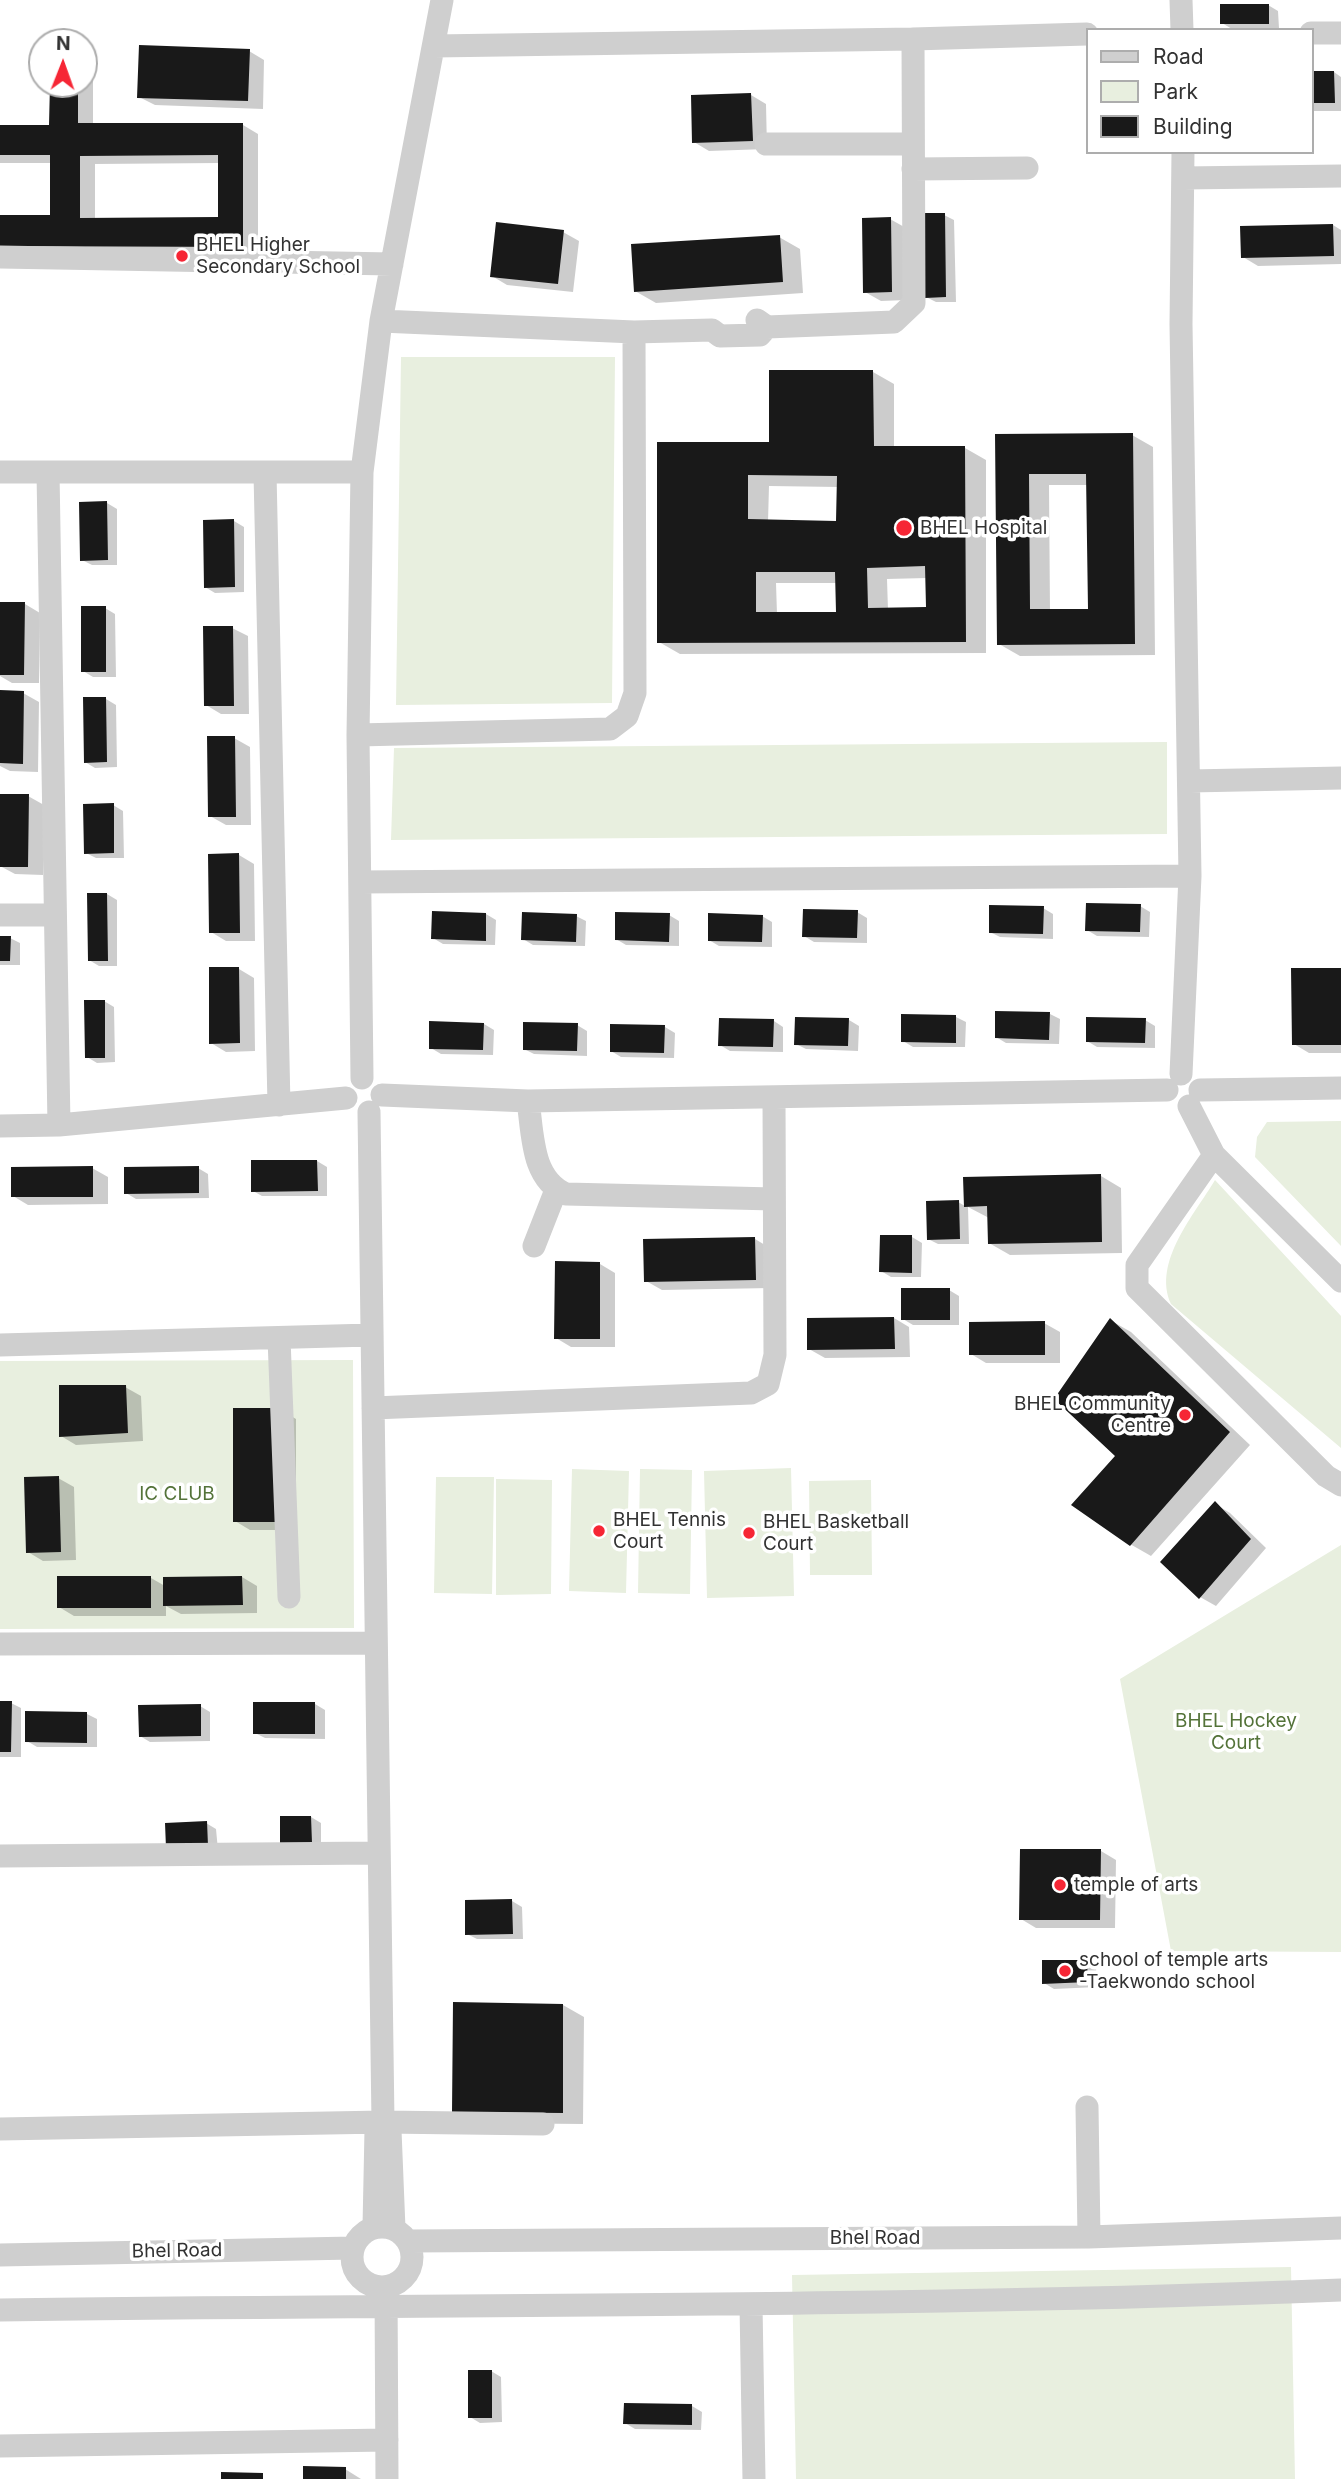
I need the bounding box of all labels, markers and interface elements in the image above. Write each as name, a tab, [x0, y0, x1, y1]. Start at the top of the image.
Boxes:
north arrow	[28, 28, 98, 98]
legend	[1086, 28, 1313, 154]
text: N	[56, 32, 71, 55]
text: Road	[1153, 44, 1204, 69]
text: Park	[1153, 79, 1198, 104]
text: Building	[1153, 114, 1233, 139]
place label: BHEL Higher Secondary School	[196, 234, 360, 278]
marker: BHEL Higher Secondary School	[174, 248, 190, 264]
place label: BHEL Hospital	[920, 517, 1047, 539]
marker: BHEL Hospital	[894, 518, 914, 538]
place label: BHEL Community Centre	[1014, 1393, 1171, 1437]
marker: BHEL Community Centre	[1177, 1407, 1193, 1423]
park label: IC CLUB	[139, 1483, 215, 1505]
place label: BHEL Tennis Court	[613, 1509, 726, 1553]
place label: BHEL Basketball Court	[763, 1511, 909, 1555]
marker: BHEL Tennis Court	[591, 1523, 607, 1539]
marker: BHEL Basketball Court	[741, 1525, 757, 1541]
park label: BHEL Hockey Court	[1175, 1710, 1297, 1754]
place label: temple of arts	[1074, 1874, 1198, 1896]
marker: temple of arts	[1052, 1877, 1068, 1893]
place label: school of temple arts -Taekwondo school	[1079, 1949, 1268, 1993]
marker: school of temple arts -Taekwondo school	[1057, 1963, 1073, 1979]
street label: Bhel Road	[830, 2227, 920, 2249]
street label: Bhel Road	[132, 2239, 222, 2263]

